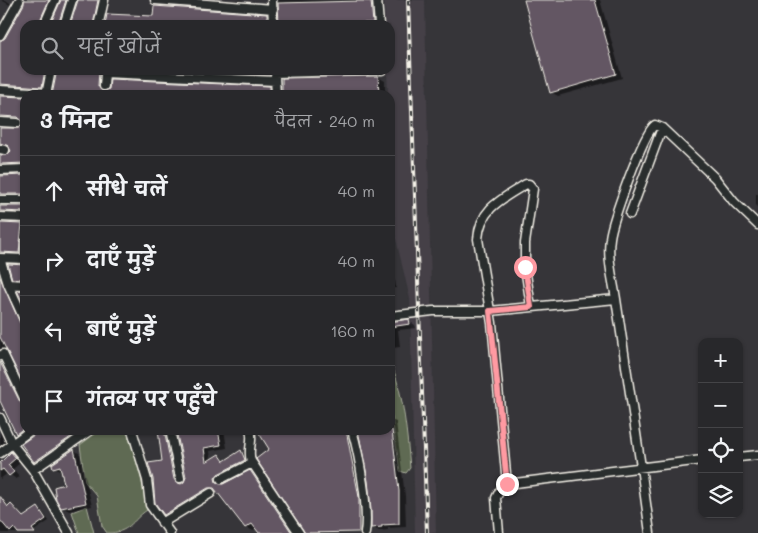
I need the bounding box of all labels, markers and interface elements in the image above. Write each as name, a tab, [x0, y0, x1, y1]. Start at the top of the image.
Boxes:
search box	[20, 20, 395, 75]
text: यहाँ खोजें	[78, 33, 161, 58]
icon: search	[38, 34, 66, 62]
text: 3 मिनट	[40, 106, 111, 133]
text: पैदल · 240 m	[275, 110, 375, 131]
text: सीधे चलें	[87, 176, 167, 201]
icon: ahead	[40, 177, 68, 205]
text: 40 m	[338, 180, 375, 201]
text: दाएँ मुड़ें	[87, 246, 155, 271]
icon: right	[40, 247, 68, 275]
text: 40 m	[338, 250, 375, 271]
route start	[514, 256, 537, 279]
text: बाएँ मुड़ें	[87, 316, 156, 341]
icon: left	[40, 317, 68, 345]
text: 160 m	[330, 320, 375, 341]
map controls	[698, 338, 743, 518]
button: +	[698, 338, 743, 383]
button: −	[698, 383, 743, 428]
text: गंतव्य पर पहुँचे	[87, 386, 216, 411]
icon: arrive	[40, 387, 68, 415]
button: locate	[698, 428, 743, 473]
route end	[496, 473, 519, 496]
button: layers	[698, 473, 743, 518]

